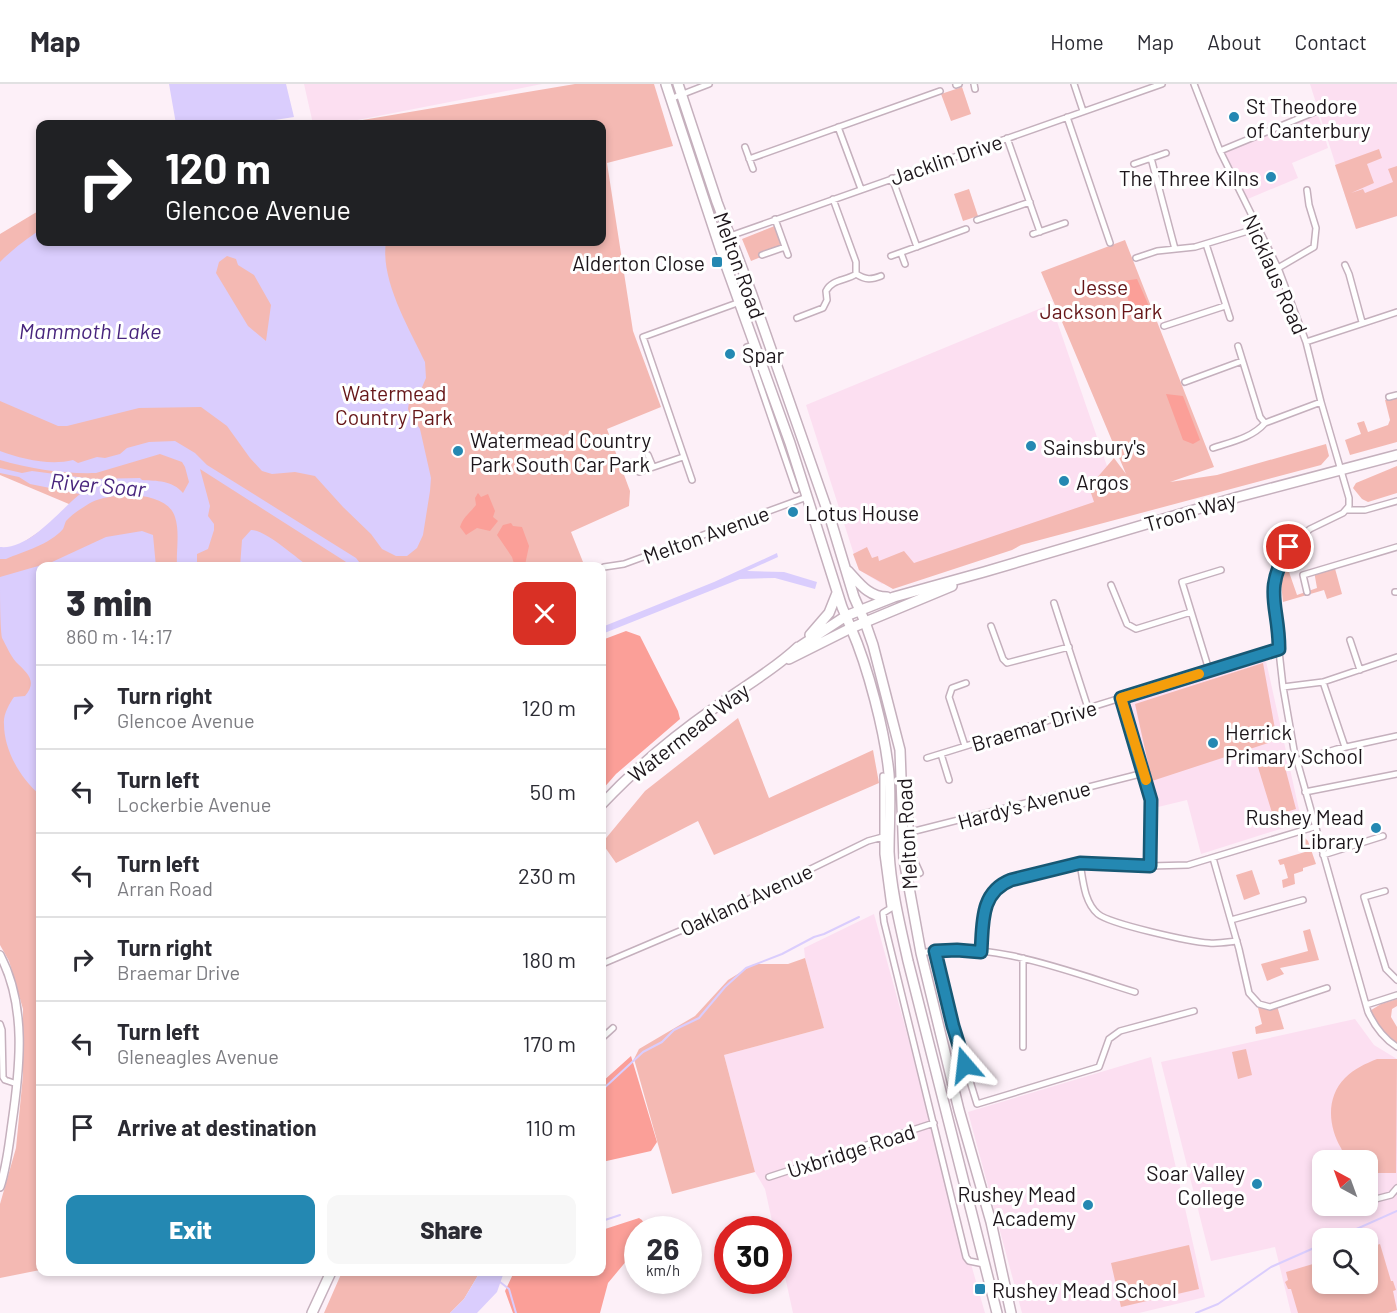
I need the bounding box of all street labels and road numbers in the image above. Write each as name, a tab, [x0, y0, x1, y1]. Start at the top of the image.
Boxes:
street label: Jacklin Drive	[887, 128, 1005, 190]
street label: Melton Road	[709, 208, 771, 322]
street label: Nicklaus Road	[1238, 210, 1314, 338]
street label: Troon Way	[1141, 486, 1239, 536]
street label: Melton Avenue	[640, 500, 772, 568]
street label: Watermead Way	[623, 677, 754, 787]
street label: Braemar Drive	[968, 694, 1100, 756]
street label: Hardy's Avenue	[955, 774, 1093, 834]
street label: Melton Road	[891, 778, 921, 890]
street label: Oakland Avenue	[676, 857, 816, 941]
street label: Uxbridge Road	[784, 1118, 918, 1182]

